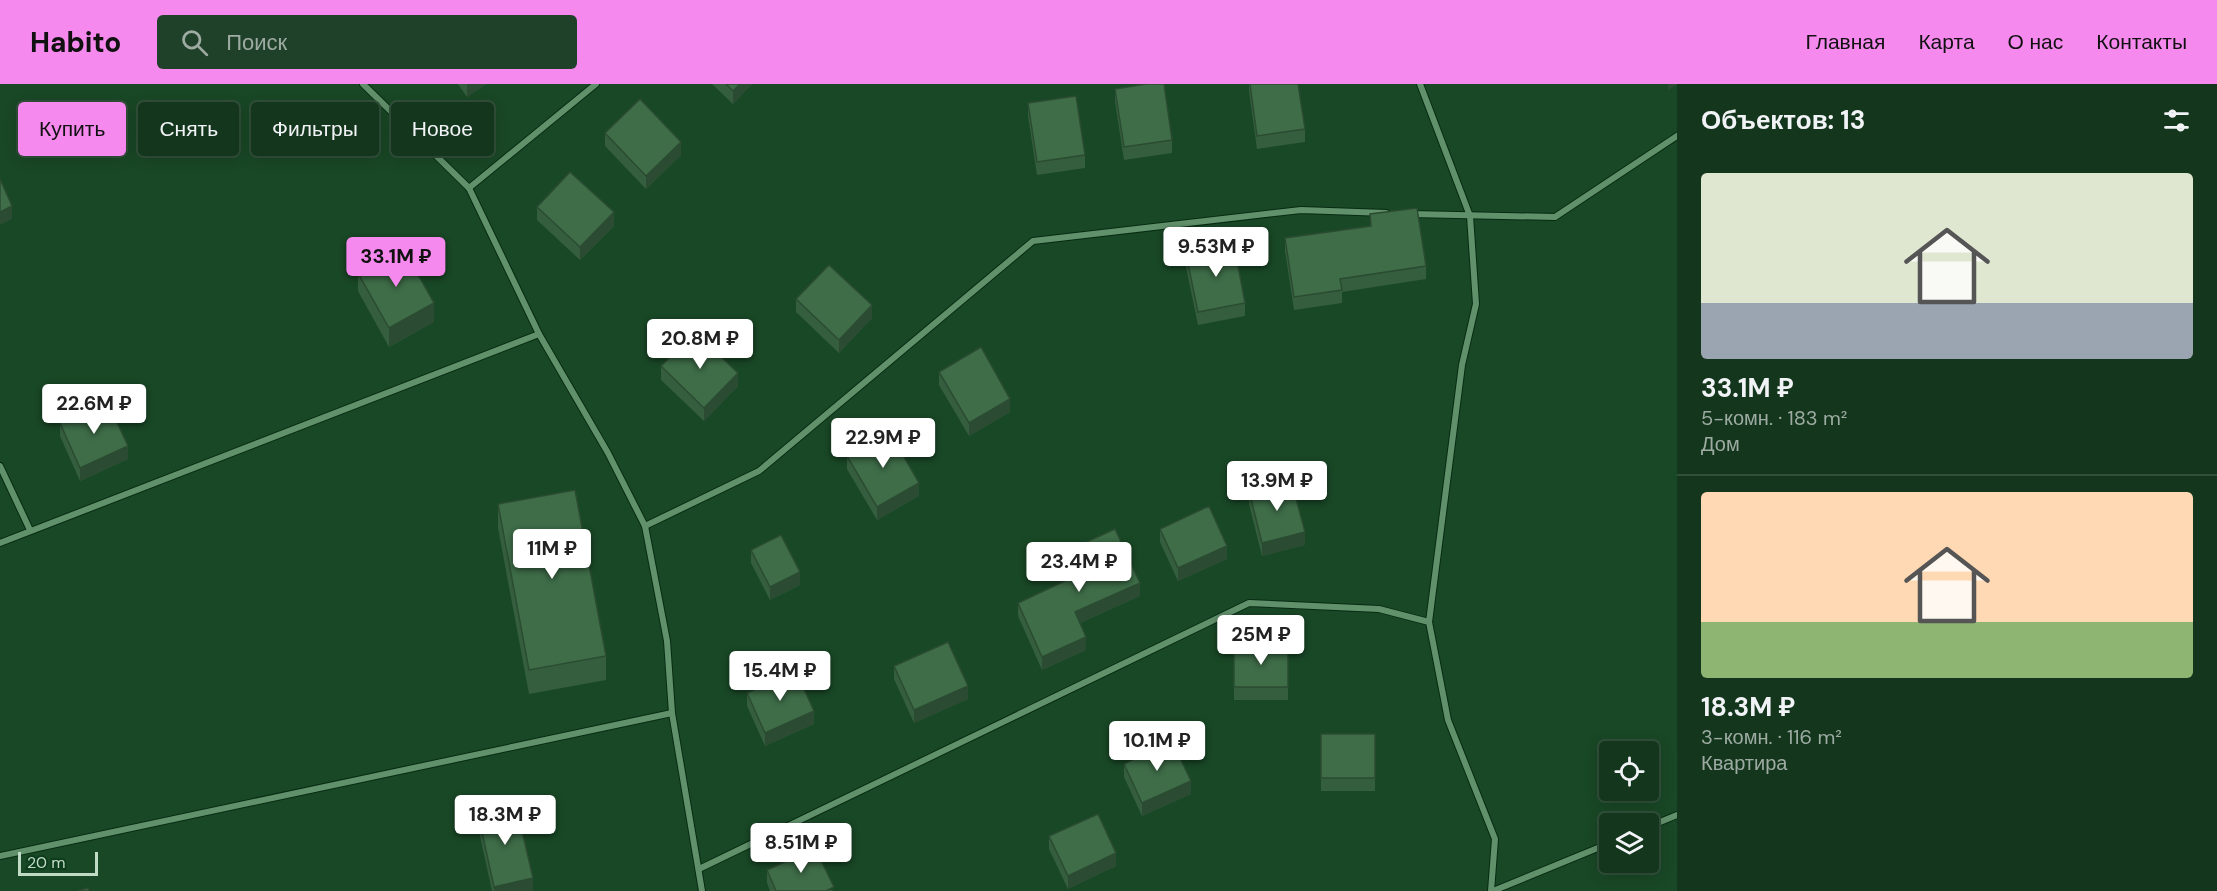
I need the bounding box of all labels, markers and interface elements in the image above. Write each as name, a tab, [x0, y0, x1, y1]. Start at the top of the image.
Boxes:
search box	[157, 15, 577, 69]
text: Habito	[30, 24, 121, 61]
icon: search	[178, 26, 211, 59]
text: Поиск	[226, 28, 287, 57]
text: Главная	[1805, 28, 1885, 56]
text: Карта	[1918, 28, 1975, 56]
text: О нас	[2008, 28, 2063, 56]
text: Контакты	[2096, 28, 2187, 56]
chip: Купить	[18, 102, 126, 156]
chip: Снять	[138, 102, 239, 156]
chip: Фильтры	[251, 102, 379, 156]
chip: Новое	[391, 102, 494, 156]
text: Объектов: 13	[1701, 103, 1865, 137]
icon: filters	[2160, 104, 2193, 137]
icon: home	[1893, 212, 2001, 320]
pin: 9.53M ₽	[1161, 227, 1271, 278]
text: 9.53M ₽	[1177, 233, 1255, 259]
pin: 33.1M ₽	[341, 237, 451, 288]
text: 33.1M ₽	[360, 243, 432, 269]
pin: 20.8M ₽	[645, 319, 755, 370]
text: 20.8M ₽	[661, 325, 739, 351]
text: 33.1M ₽	[1701, 371, 1794, 405]
pin: 22.6M ₽	[39, 384, 149, 435]
text: 22.6M ₽	[56, 390, 132, 416]
text: 5-комн. · 183 m²	[1701, 405, 1847, 431]
pin: 22.9M ₽	[828, 418, 938, 469]
text: 22.9M ₽	[845, 424, 921, 450]
text: Дом	[1701, 431, 1740, 457]
pin: 13.9M ₽	[1222, 461, 1332, 512]
text: 13.9M ₽	[1241, 467, 1313, 493]
pin: 11M ₽	[510, 529, 594, 580]
icon: home	[1893, 531, 2001, 639]
text: 11M ₽	[527, 535, 577, 561]
pin: 23.4M ₽	[1024, 542, 1134, 593]
text: 23.4M ₽	[1040, 548, 1118, 574]
pin: 25M ₽	[1219, 615, 1303, 666]
text: 25M ₽	[1231, 621, 1291, 647]
pin: 15.4M ₽	[725, 651, 835, 702]
text: 15.4M ₽	[743, 657, 817, 683]
text: 18.3M ₽	[1701, 690, 1795, 724]
pin: 10.1M ₽	[1102, 721, 1212, 772]
text: 3-комн. · 116 m²	[1701, 724, 1842, 750]
text: 10.1M ₽	[1123, 727, 1191, 753]
map controls	[1599, 741, 1659, 873]
button: locate	[1599, 741, 1659, 801]
text: Квартира	[1701, 750, 1787, 776]
pin: 18.3M ₽	[450, 795, 560, 846]
text: 18.3M ₽	[469, 801, 541, 827]
button: layers	[1599, 813, 1659, 873]
pin: 8.51M ₽	[746, 823, 856, 874]
text: 8.51M ₽	[765, 829, 837, 855]
scale bar	[18, 849, 98, 876]
text: 20 m	[27, 852, 66, 873]

